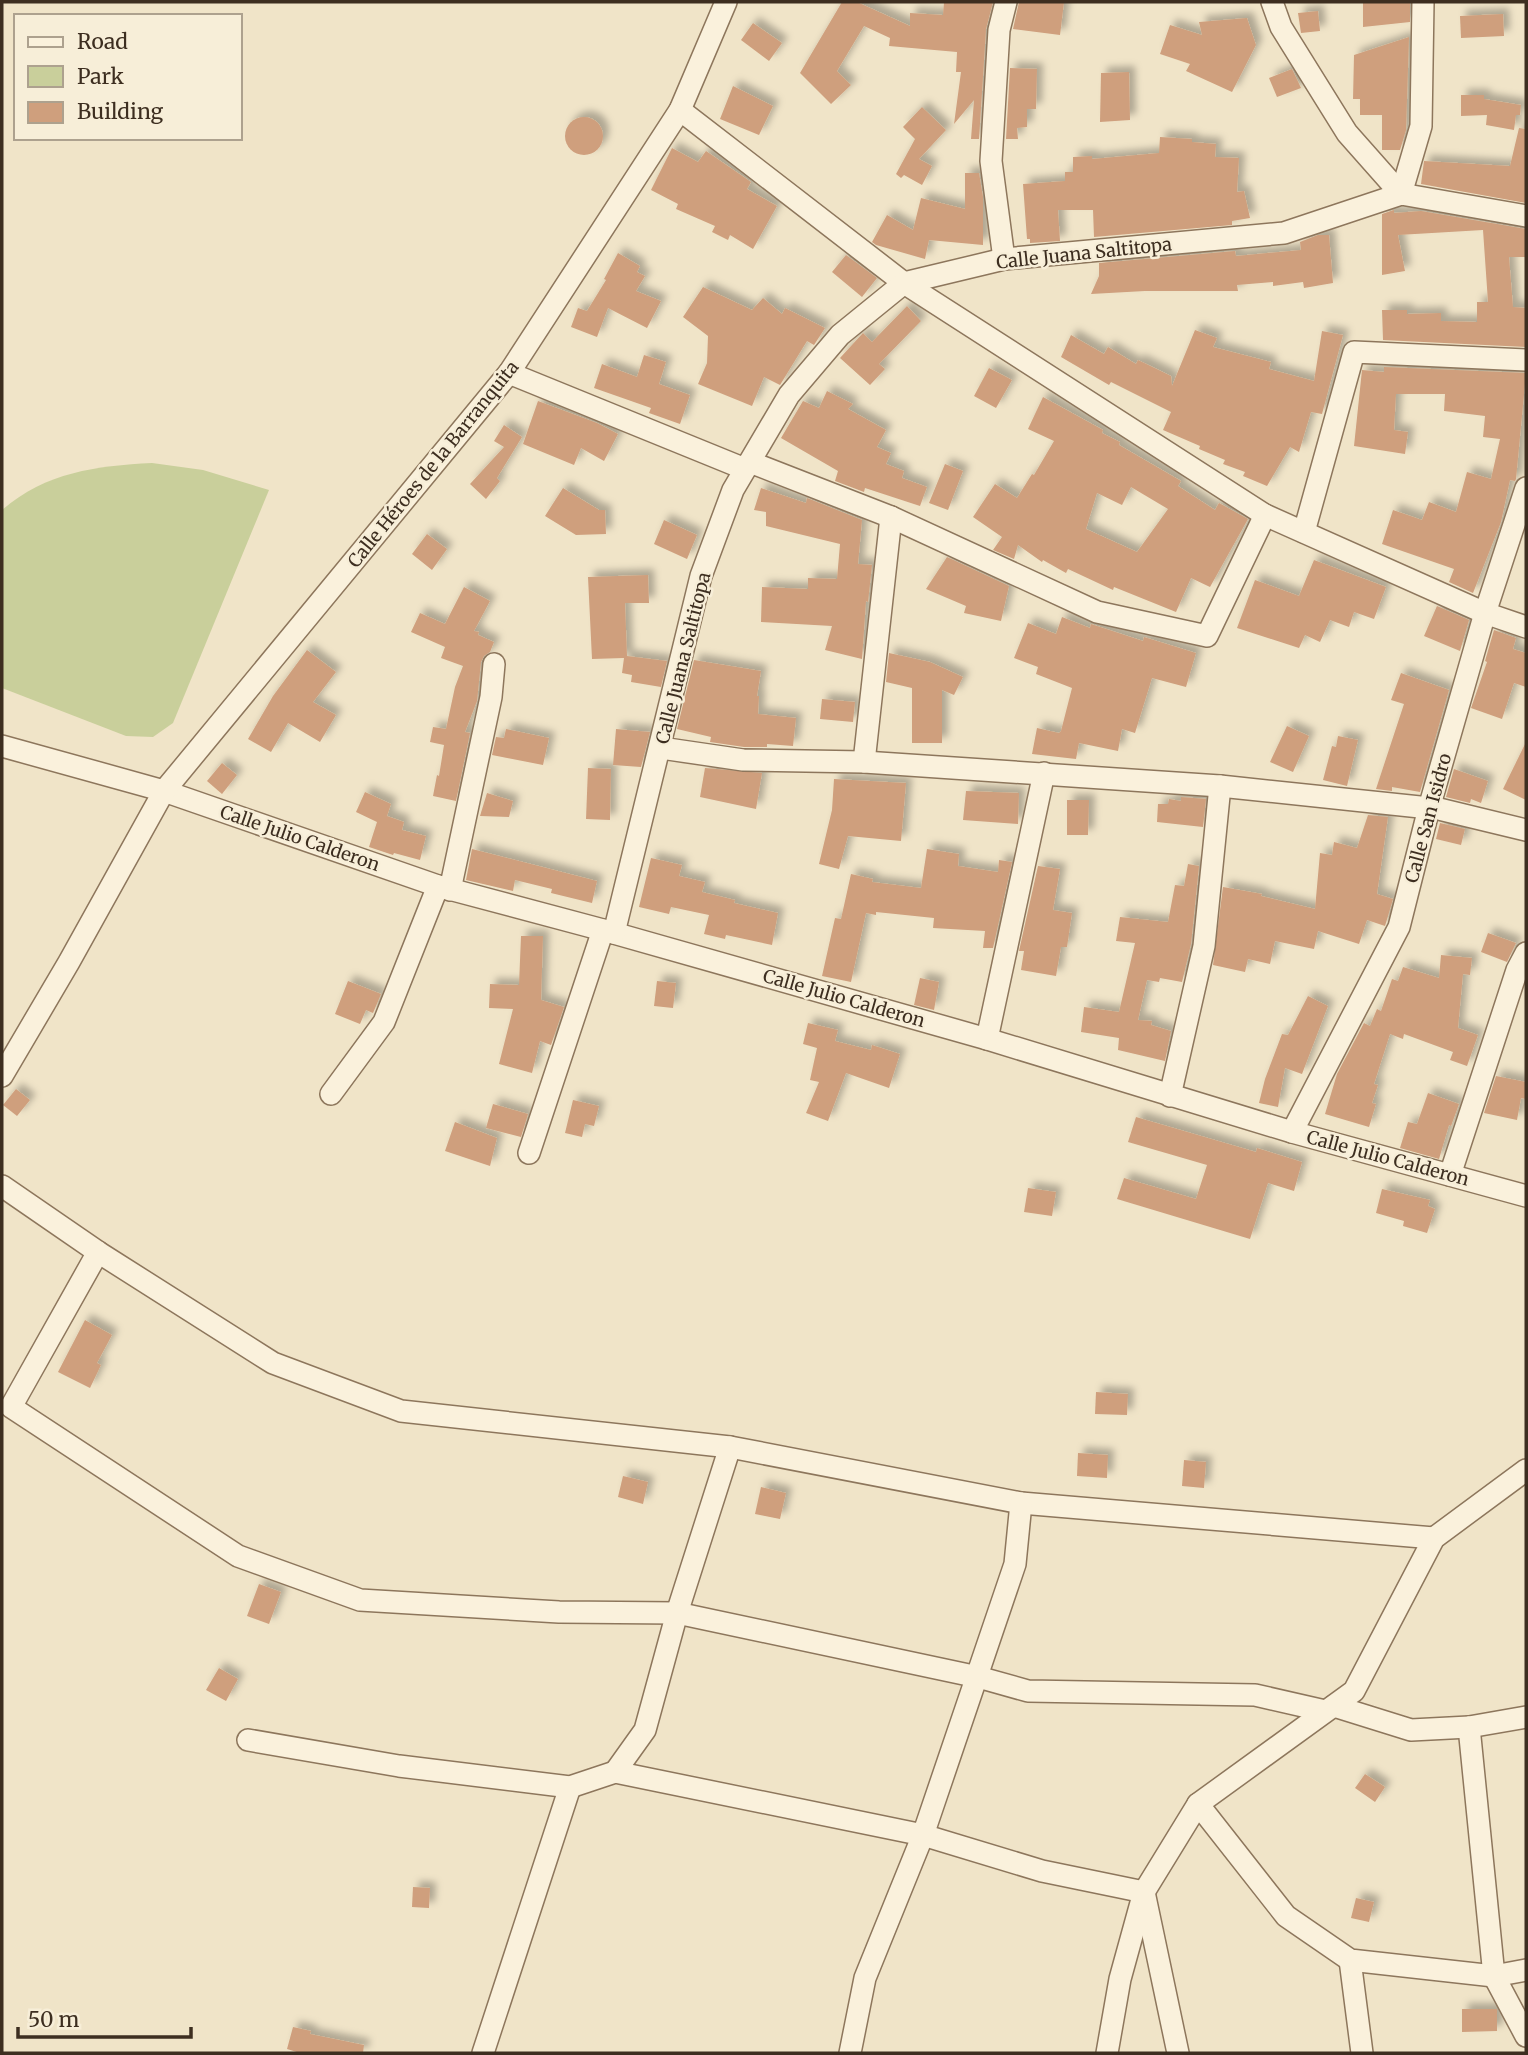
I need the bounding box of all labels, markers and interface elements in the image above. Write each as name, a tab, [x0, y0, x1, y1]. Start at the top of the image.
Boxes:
legend	[14, 14, 242, 140]
text: Road	[77, 28, 128, 55]
text: Park	[77, 63, 124, 90]
text: Building	[77, 98, 164, 125]
street label: Calle Juana Saltitopa	[995, 232, 1173, 274]
street label: Calle Héroes de la Barranquita	[342, 356, 524, 572]
street label: Calle Juana Saltitopa	[651, 569, 716, 746]
street label: Calle San Isidro	[1400, 751, 1456, 885]
street label: Calle Julio Calderon	[217, 800, 383, 876]
street label: Calle Julio Calderon	[760, 964, 928, 1032]
street label: Calle Julio Calderon	[1304, 1125, 1472, 1191]
scale bar	[18, 1996, 191, 2040]
text: 50 m	[28, 2006, 79, 2033]

